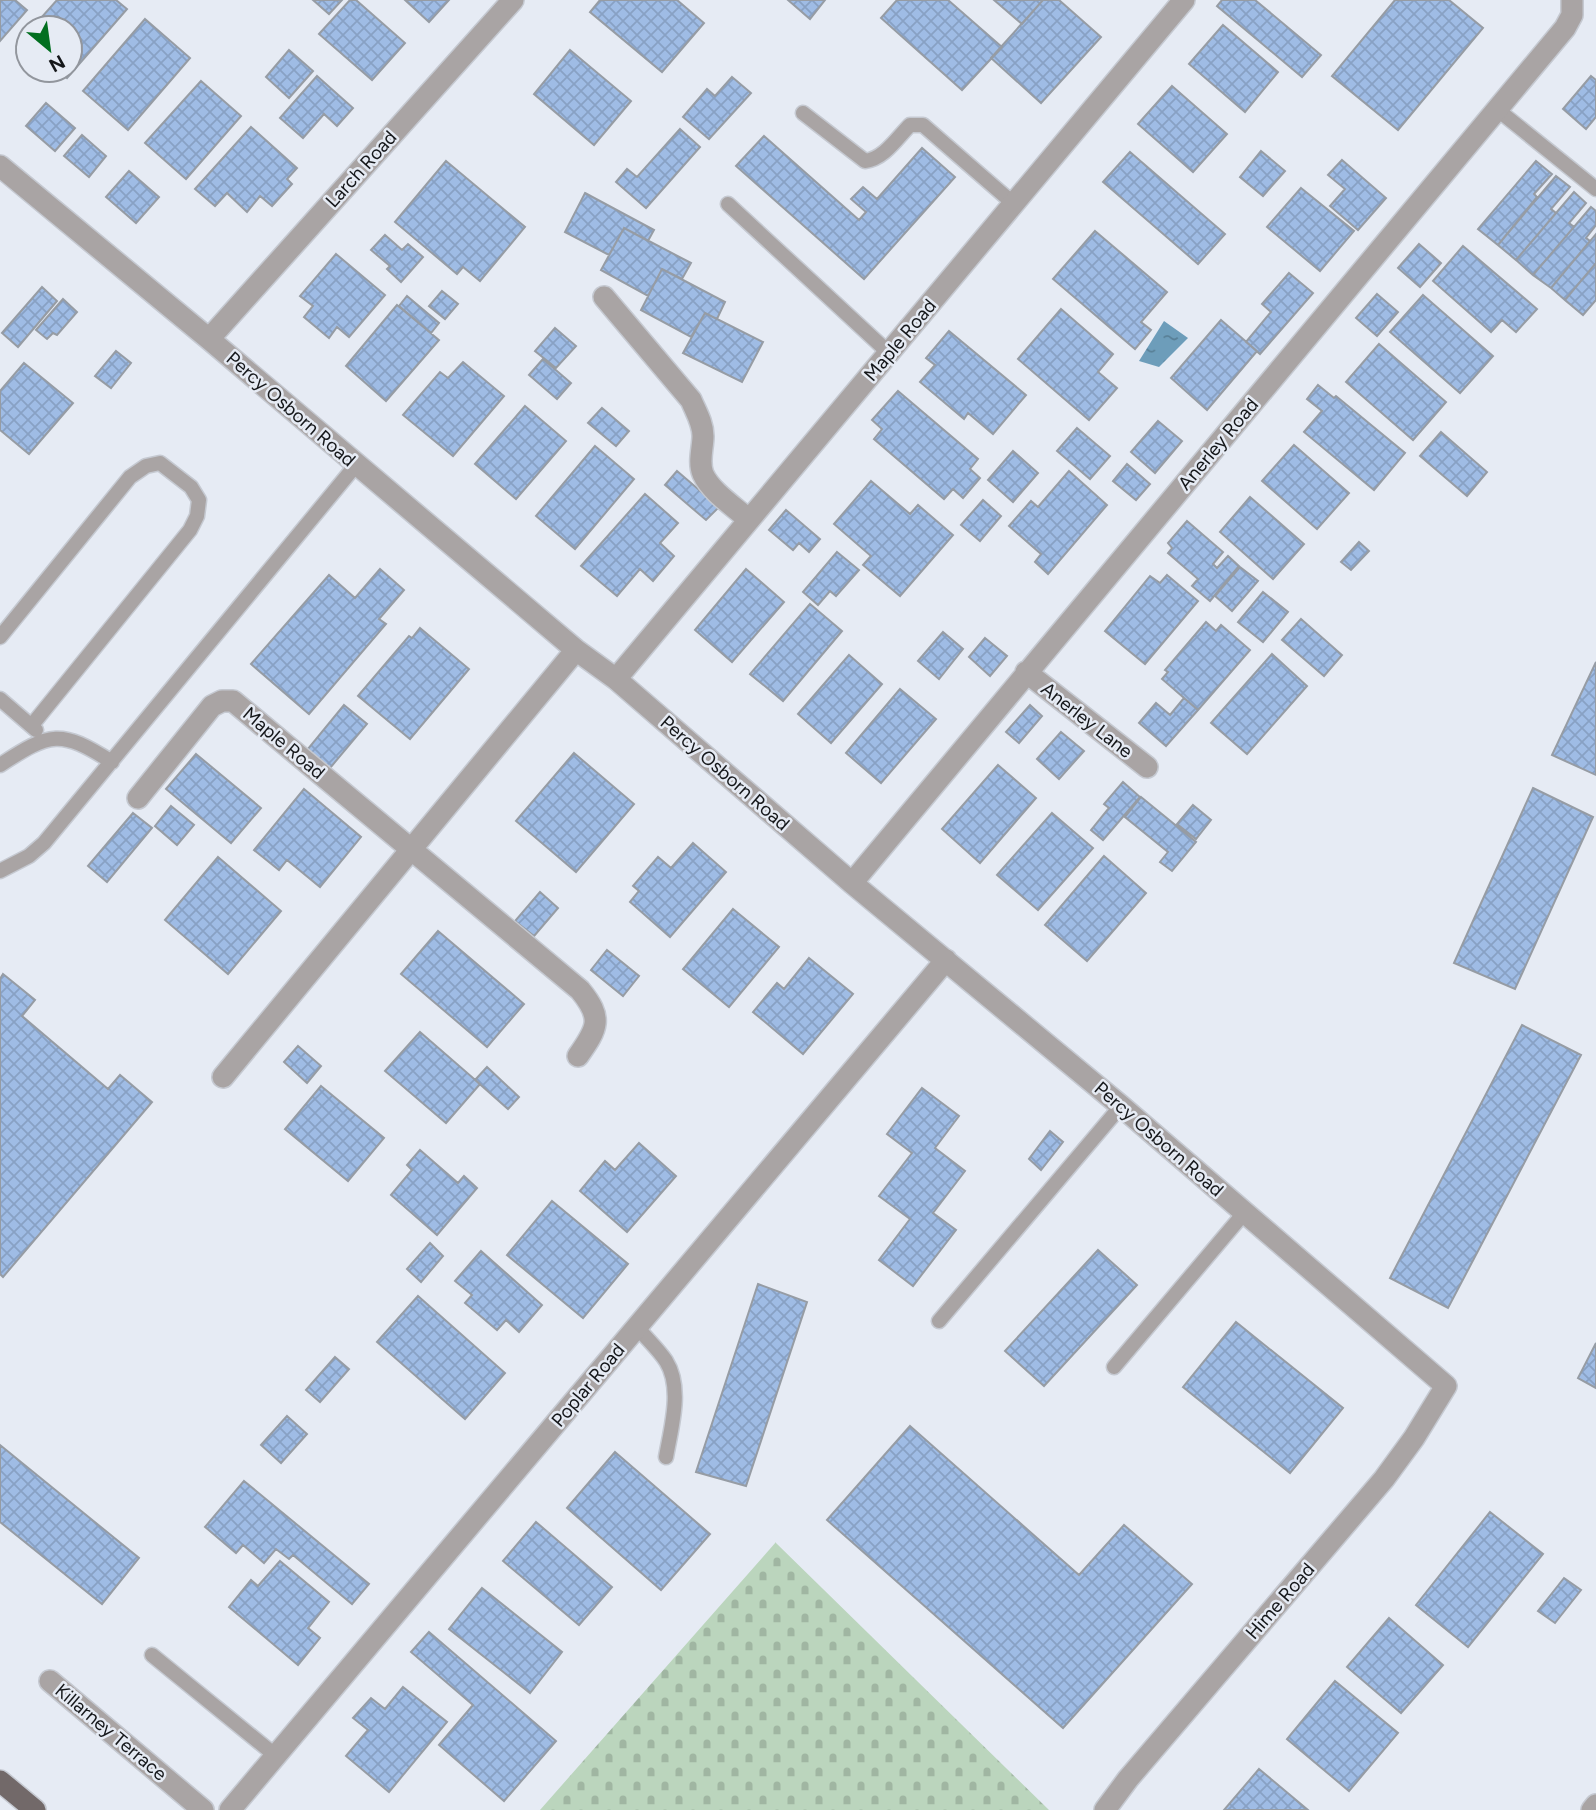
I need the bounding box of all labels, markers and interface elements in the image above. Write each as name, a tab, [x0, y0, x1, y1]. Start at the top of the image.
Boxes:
north arrow	[14, 14, 84, 84]
text: N	[45, 50, 69, 77]
street label: Larch Road	[321, 126, 401, 212]
street label: Maple Road	[859, 294, 941, 386]
street label: Percy Osborn Road	[222, 347, 360, 471]
street label: Anerley Road	[1173, 393, 1263, 495]
street label: Anerley Lane	[1037, 677, 1137, 763]
street label: Maple Road	[238, 702, 330, 784]
street label: Percy Osborn Road	[656, 711, 794, 835]
street label: Percy Osborn Road	[1090, 1077, 1228, 1201]
street label: Poplar Road	[546, 1339, 630, 1431]
street label: Hime Road	[1241, 1558, 1319, 1644]
street label: Killarney Terrace	[50, 1679, 172, 1785]

